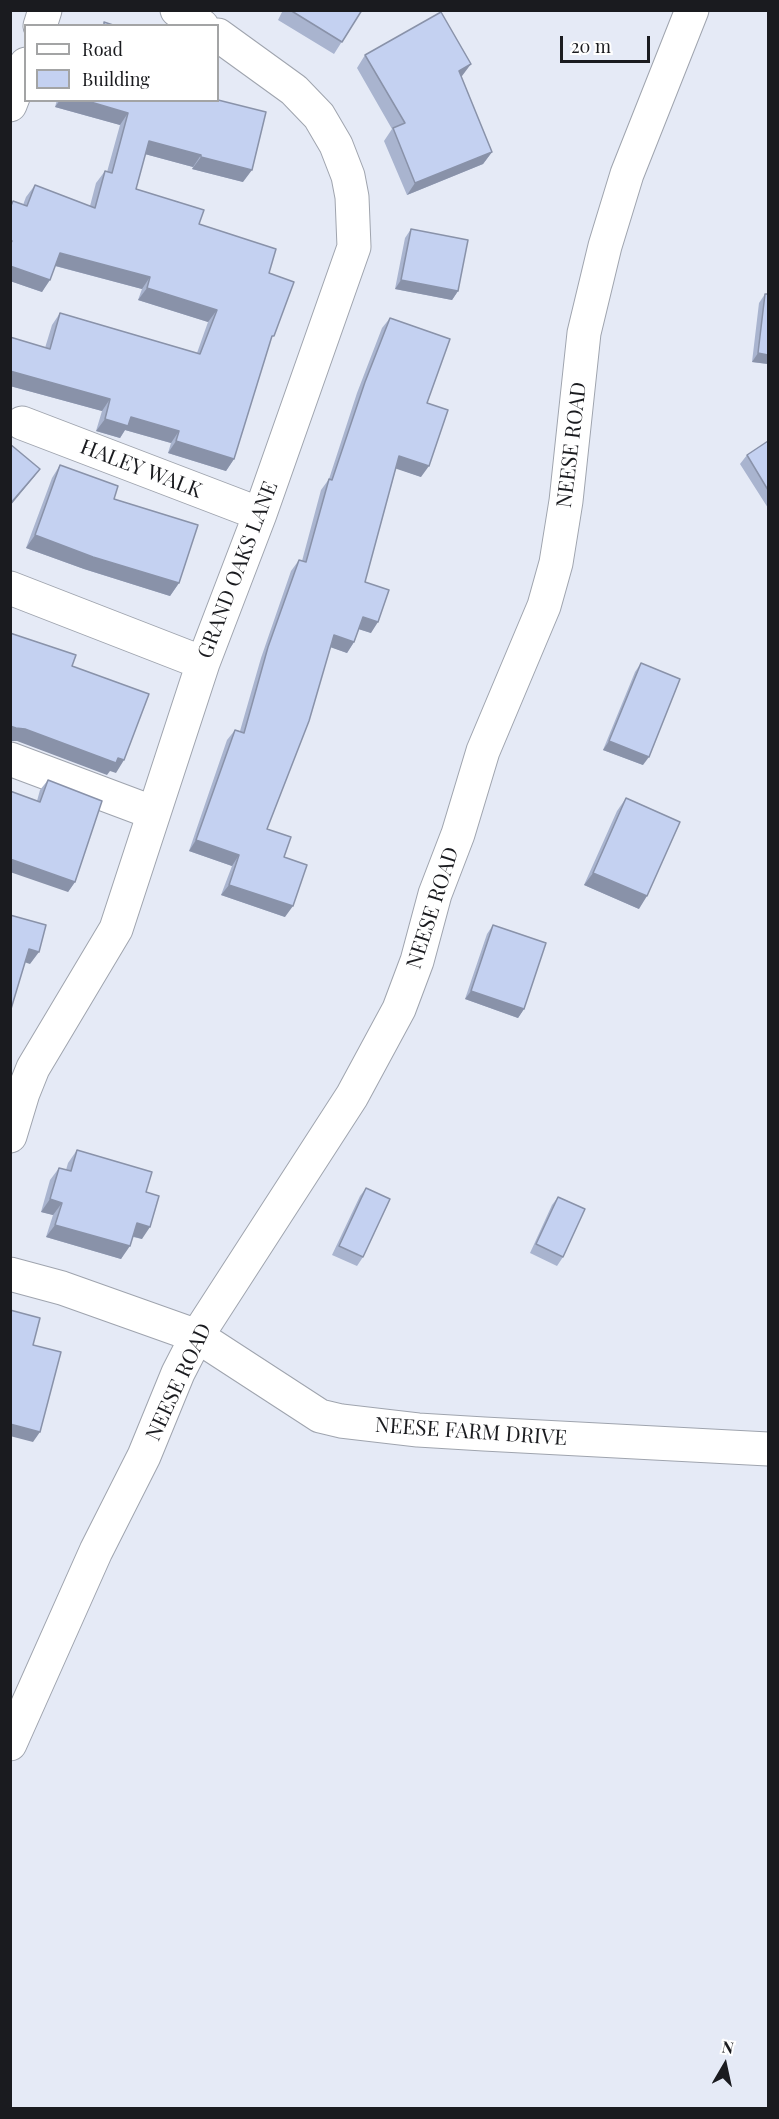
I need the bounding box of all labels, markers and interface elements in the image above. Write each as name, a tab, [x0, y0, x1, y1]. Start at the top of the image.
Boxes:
legend	[24, 24, 219, 102]
scale bar	[563, 24, 653, 62]
text: 20 m	[571, 34, 611, 58]
text: Road	[82, 37, 123, 61]
text: Building	[82, 67, 150, 91]
street label: NEESE ROAD	[552, 381, 592, 509]
street label: HALEY WALK	[77, 434, 205, 504]
street label: GRAND OAKS LANE	[193, 478, 283, 662]
street label: NEESE ROAD	[401, 844, 465, 972]
street label: NEESE ROAD	[141, 1319, 217, 1445]
street label: NEESE FARM DRIVE	[374, 1413, 568, 1451]
north arrow	[695, 2035, 755, 2095]
text: N	[721, 2035, 735, 2058]

